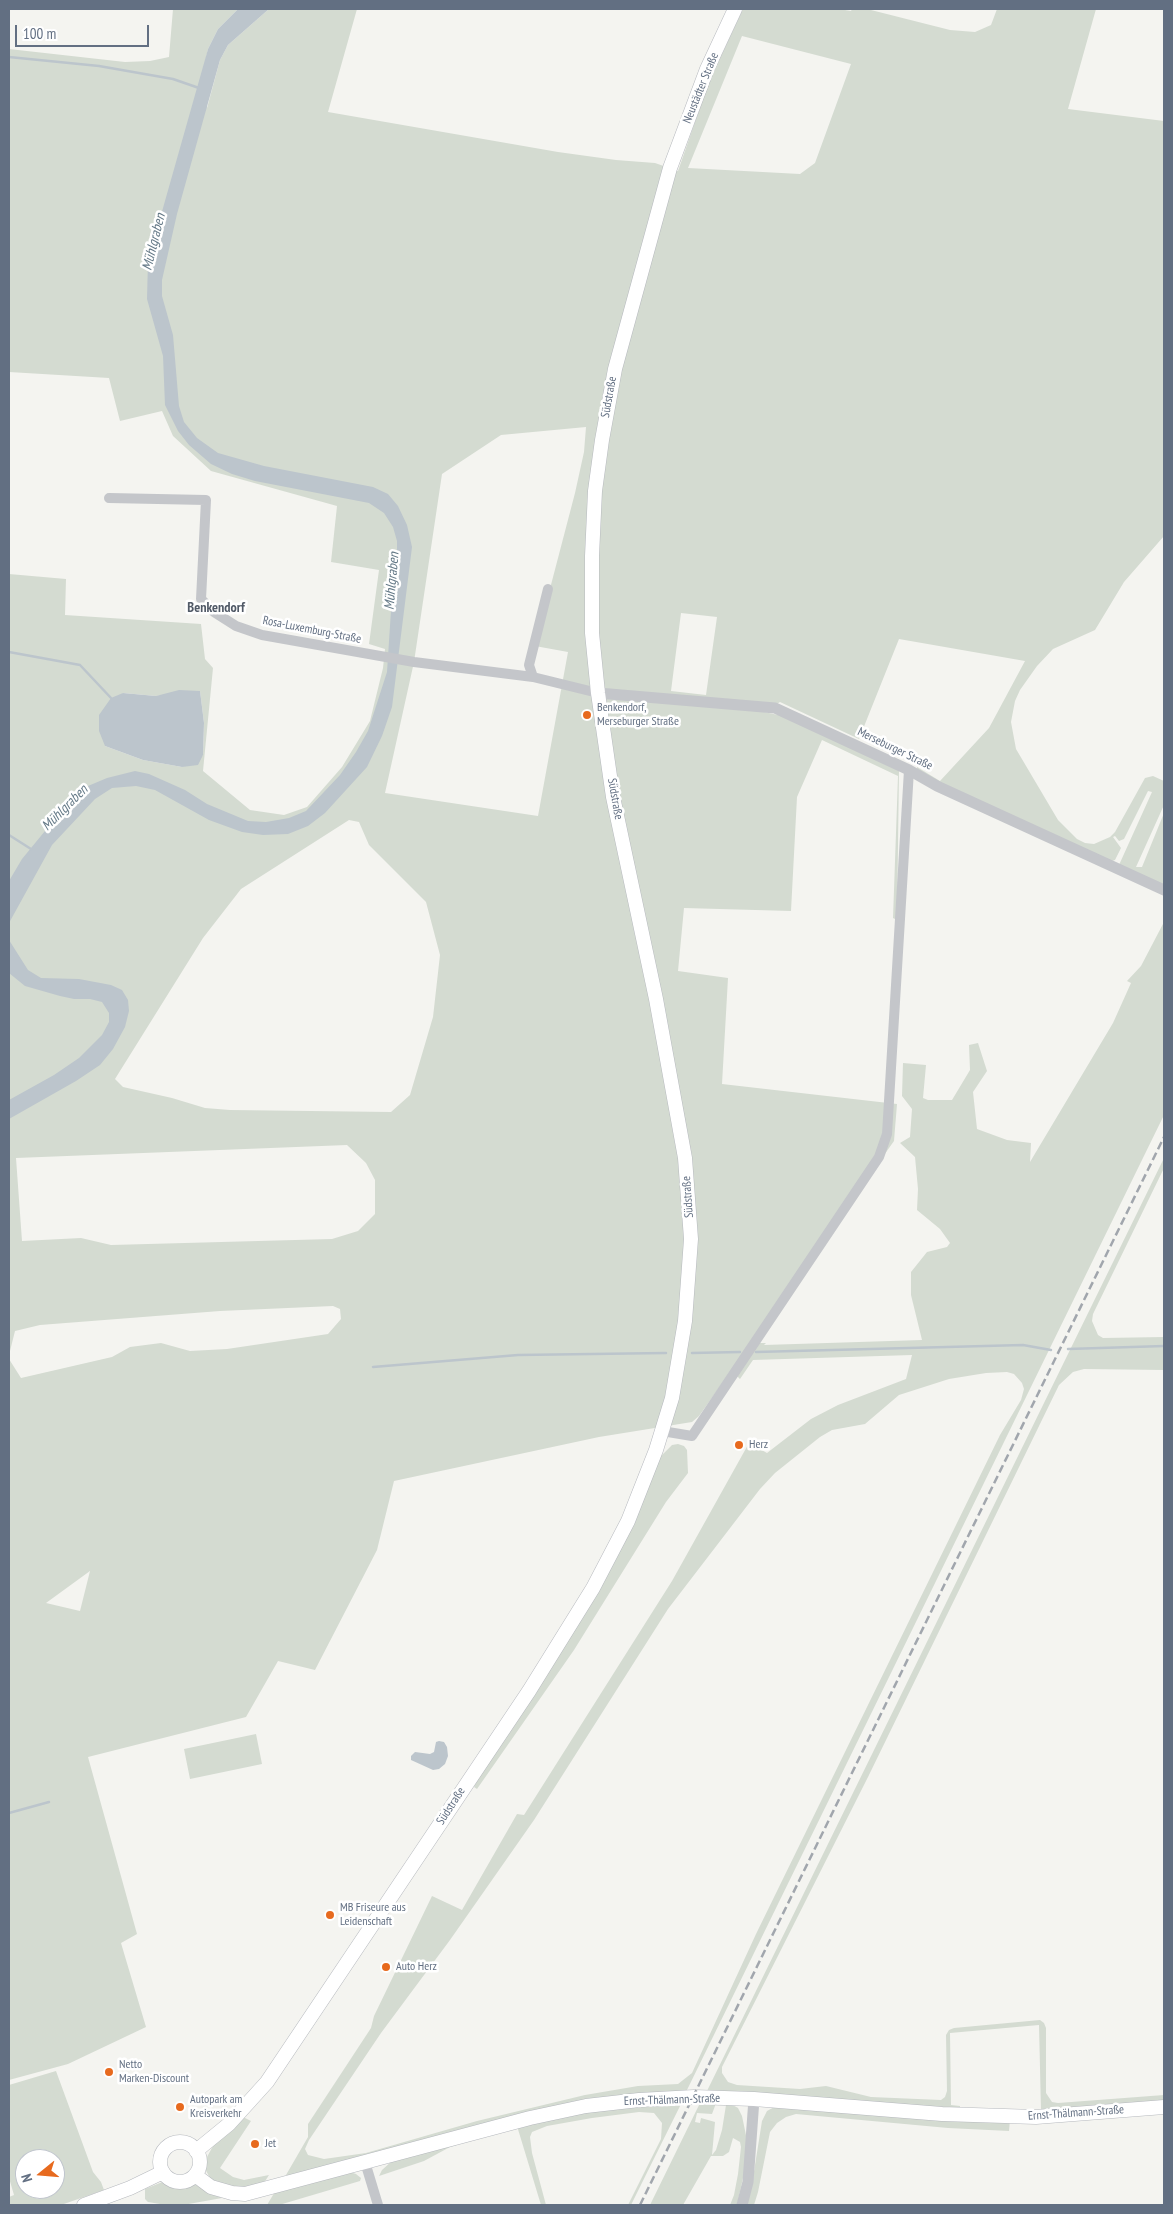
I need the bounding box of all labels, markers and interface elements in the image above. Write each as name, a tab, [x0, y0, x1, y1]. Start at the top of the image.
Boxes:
scale bar	[18, 15, 151, 47]
text: 100 m	[23, 24, 56, 43]
street label: Neustädter Straße	[680, 50, 722, 126]
water label: Mühlgraben	[139, 212, 169, 272]
street label: Südstraße	[598, 375, 620, 419]
water label: Mühlgraben	[381, 551, 403, 611]
district label: Benkendorf	[187, 600, 245, 616]
street label: Rosa-Luxemburg-Straße	[262, 613, 362, 647]
place label: Benkendorf, Merseburger Straße	[597, 701, 679, 729]
marker: Benkendorf, Merseburger Straße	[581, 709, 593, 721]
street label: Merseburger Straße	[855, 725, 935, 773]
street label: Südstraße	[604, 777, 626, 821]
water label: Mühlgraben	[39, 782, 91, 834]
street label: Südstraße	[679, 1176, 697, 1218]
place label: Herz	[749, 1438, 768, 1452]
marker: Herz	[733, 1439, 745, 1451]
street label: Südstraße	[434, 1785, 468, 1827]
place label: MB Friseure aus Leidenschaft	[340, 1901, 406, 1929]
marker: MB Friseure aus Leidenschaft	[324, 1909, 336, 1921]
place label: Auto Herz	[396, 1960, 437, 1974]
marker: Auto Herz	[380, 1961, 392, 1973]
place label: Netto Marken-Discount	[119, 2058, 189, 2086]
marker: Netto Marken-Discount	[103, 2066, 115, 2078]
street label: Ernst-Thälmann-Straße	[624, 2091, 720, 2109]
place label: Autopark am Kreisverkehr	[190, 2093, 242, 2121]
marker: Autopark am Kreisverkehr	[174, 2101, 186, 2113]
street label: Ernst-Thälmann-Straße	[1027, 2102, 1125, 2124]
place label: Jet	[265, 2137, 276, 2151]
marker: Jet	[249, 2138, 261, 2150]
north arrow	[15, 2149, 65, 2199]
text: N	[17, 2172, 36, 2184]

